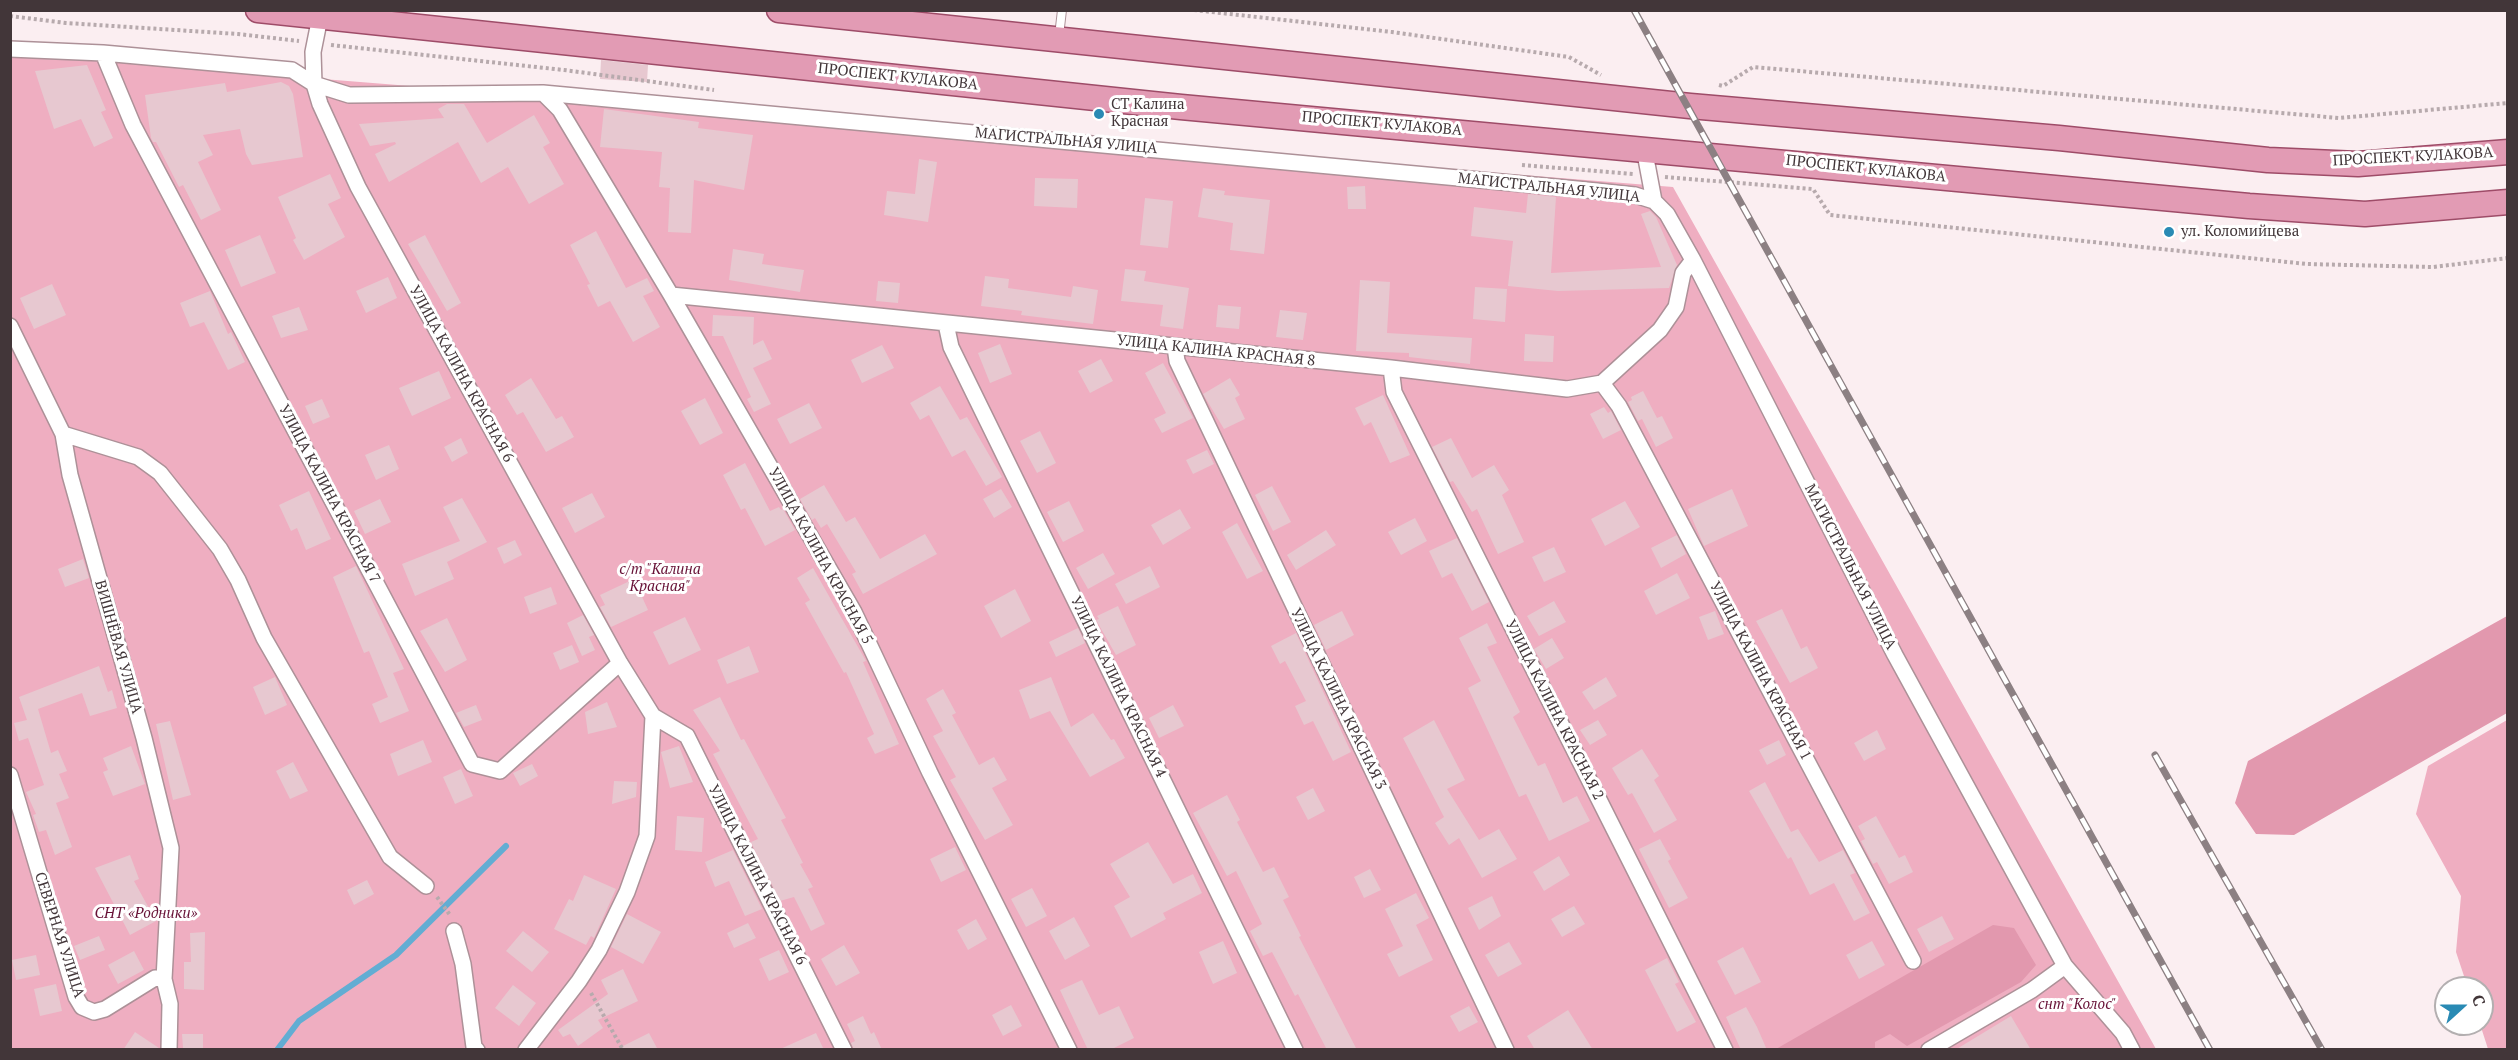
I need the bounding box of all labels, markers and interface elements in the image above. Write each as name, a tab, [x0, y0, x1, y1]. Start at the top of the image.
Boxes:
street label: ПРОСПЕКТ КУЛАКОВА	[817, 60, 979, 94]
place label: СТ Калина Красная	[1111, 96, 1185, 131]
marker: СТ Калина Красная	[1092, 107, 1106, 121]
street label: ПРОСПЕКТ КУЛАКОВА	[1301, 108, 1463, 140]
street label: МАГИСТРАЛЬНАЯ УЛИЦА	[974, 124, 1158, 158]
street label: ПРОСПЕКТ КУЛАКОВА	[2332, 144, 2494, 170]
street label: ПРОСПЕКТ КУЛАКОВА	[1785, 152, 1947, 186]
street label: МАГИСТРАЛЬНАЯ УЛИЦА	[1457, 169, 1641, 207]
place label: ул. Коломийцева	[2181, 223, 2299, 241]
marker: ул. Коломийцева	[2162, 225, 2176, 239]
street label: УЛИЦА КАЛИНА КРАСНАЯ 6	[405, 282, 517, 466]
street label: УЛИЦА КАЛИНА КРАСНАЯ 8	[1116, 332, 1316, 370]
street label: УЛИЦА КАЛИНА КРАСНАЯ 7	[274, 402, 384, 586]
street label: УЛИЦА КАЛИНА КРАСНАЯ 5	[764, 464, 876, 648]
street label: МАГИСТРАЛЬНАЯ УЛИЦА	[1800, 481, 1900, 653]
park label: с/т "Калина Красная"	[619, 561, 701, 596]
street label: ВИШНЁВАЯ УЛИЦА	[90, 578, 146, 716]
street label: УЛИЦА КАЛИНА КРАСНАЯ 1	[1705, 579, 1815, 763]
street label: УЛИЦА КАЛИНА КРАСНАЯ 4	[1066, 593, 1170, 781]
street label: УЛИЦА КАЛИНА КРАСНАЯ 3	[1286, 605, 1390, 793]
street label: УЛИЦА КАЛИНА КРАСНАЯ 2	[1501, 617, 1607, 803]
street label: УЛИЦА КАЛИНА КРАСНАЯ 6	[704, 782, 810, 968]
street label: СЕВЕРНАЯ УЛИЦА	[30, 870, 88, 1000]
park label: СНТ «Родники»	[95, 905, 197, 923]
north arrow	[2434, 976, 2494, 1036]
text: С	[2467, 991, 2491, 1009]
park label: снт "Колос"	[2038, 996, 2116, 1014]

